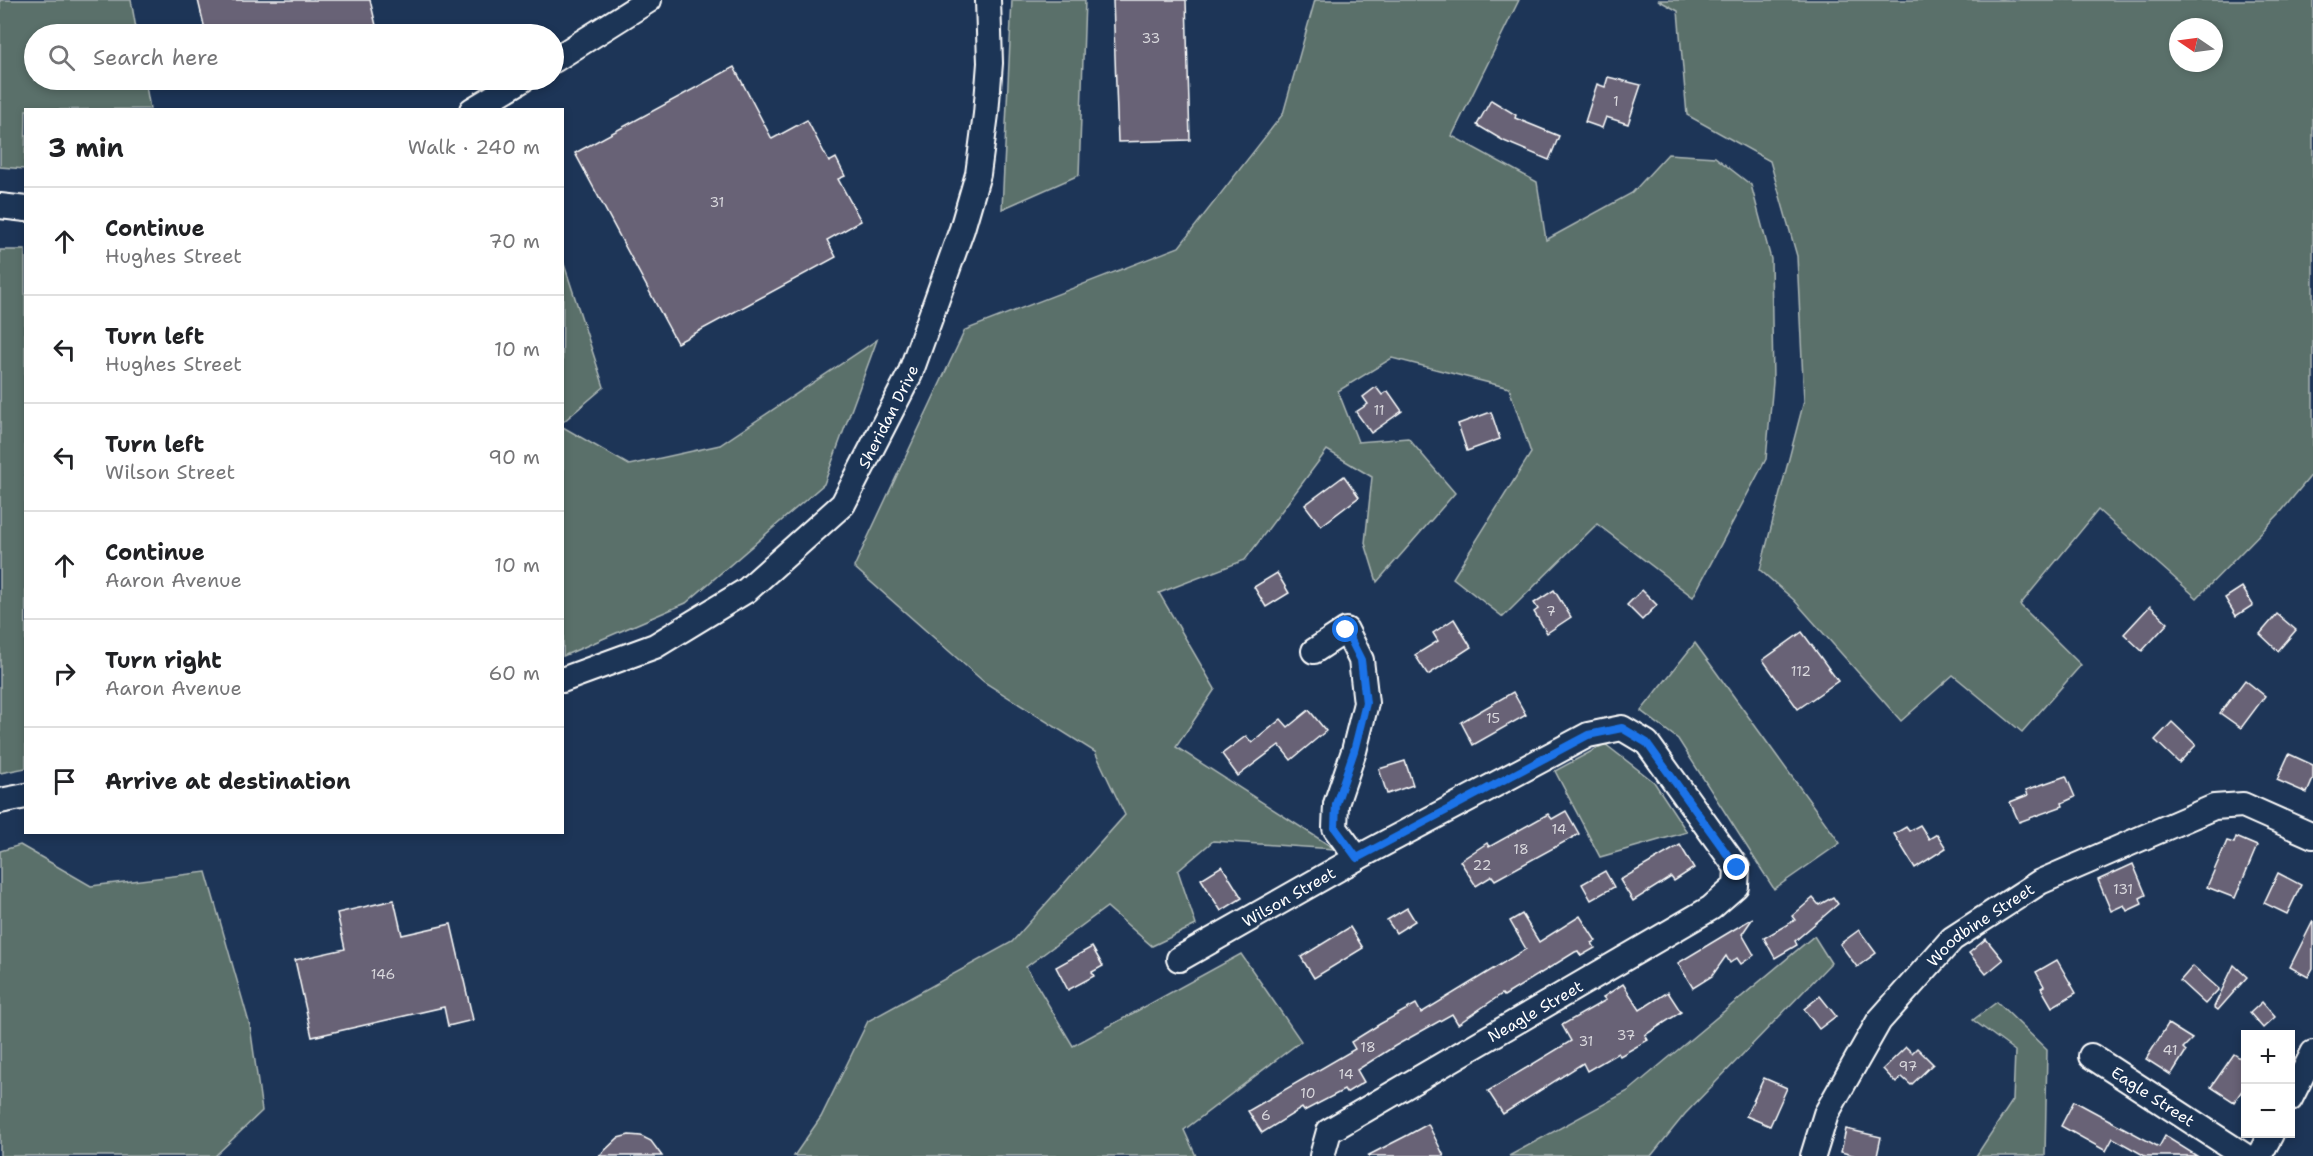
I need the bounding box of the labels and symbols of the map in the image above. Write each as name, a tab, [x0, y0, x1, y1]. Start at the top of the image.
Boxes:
north arrow	[2169, 18, 2223, 72]
house number: 33	[1142, 29, 1160, 47]
house number: 1	[1613, 92, 1619, 110]
house number: 31	[710, 193, 724, 211]
street label: Sheridan Drive	[853, 362, 923, 472]
house number: 11	[1373, 401, 1385, 419]
house number: 7	[1546, 602, 1556, 620]
route start	[1332, 616, 1358, 642]
house number: 112	[1791, 662, 1811, 680]
house number: 15	[1486, 709, 1500, 727]
house number: 14	[1551, 820, 1567, 838]
house number: 18	[1513, 840, 1529, 858]
route end	[1723, 854, 1749, 880]
house number: 22	[1473, 856, 1491, 874]
street label: Wilson Street	[1238, 862, 1339, 932]
street label: Woodbine Street	[1922, 879, 2038, 971]
house number: 131	[2113, 880, 2133, 898]
house number: 146	[371, 965, 395, 983]
street label: Neagle Street	[1484, 976, 1587, 1047]
house number: 37	[1617, 1026, 1635, 1044]
house number: 31	[1579, 1032, 1593, 1050]
house number: 18	[1360, 1038, 1376, 1056]
house number: 41	[2163, 1041, 2177, 1059]
house number: 97	[1899, 1057, 1917, 1075]
street label: Eagle Street	[2107, 1062, 2199, 1132]
house number: 14	[1338, 1065, 1354, 1083]
house number: 10	[1300, 1084, 1316, 1102]
house number: 6	[1261, 1106, 1271, 1124]

